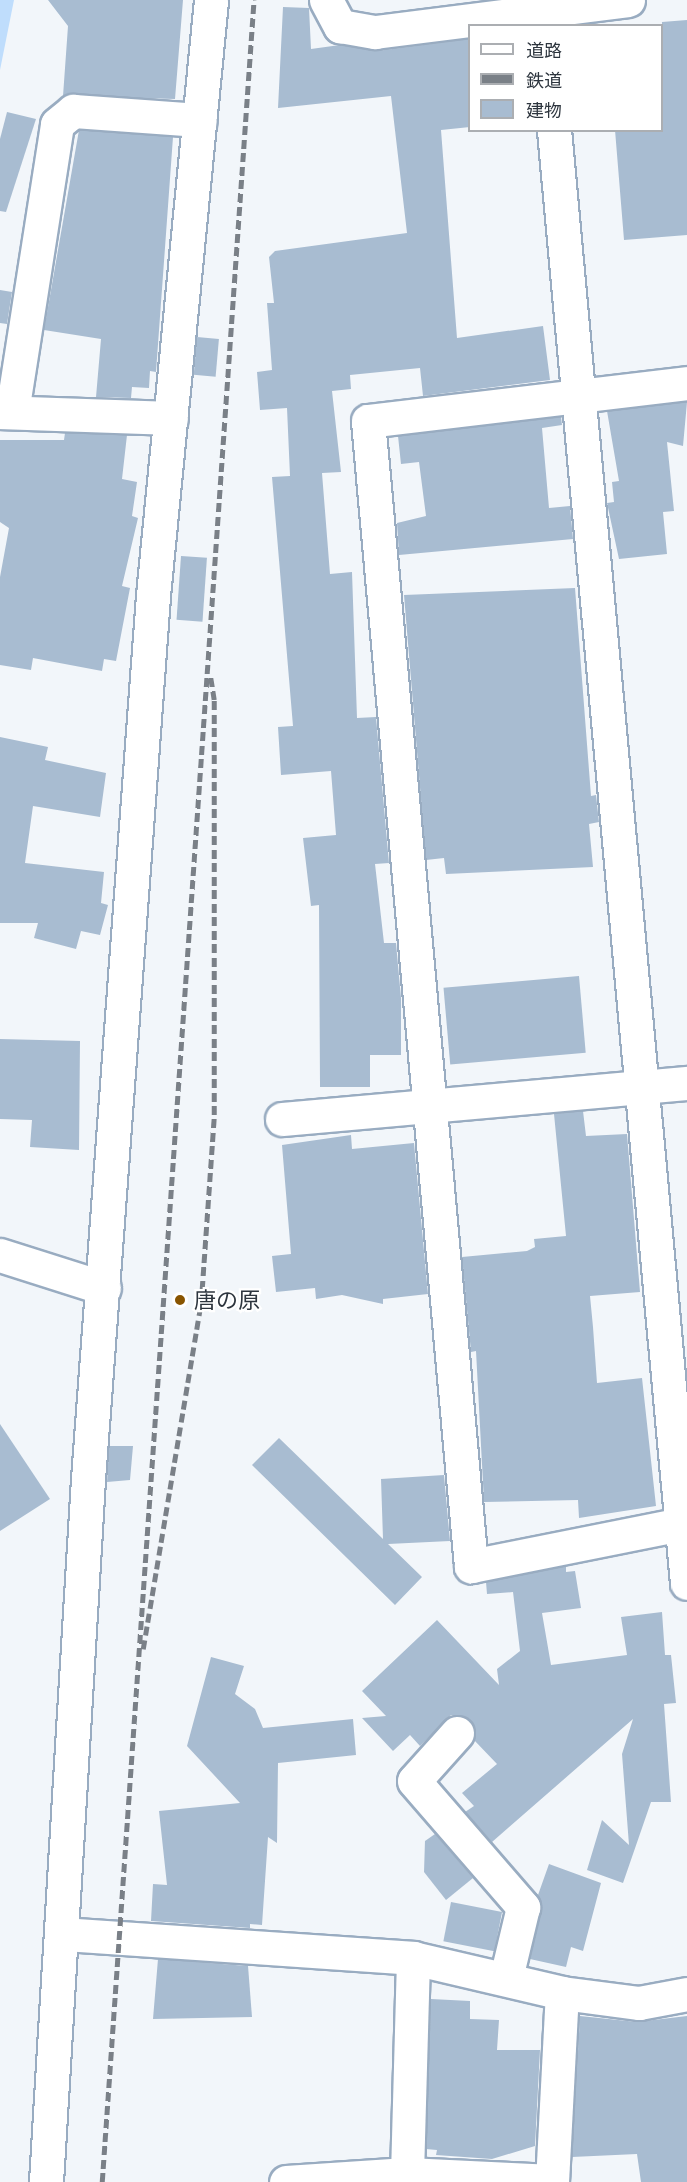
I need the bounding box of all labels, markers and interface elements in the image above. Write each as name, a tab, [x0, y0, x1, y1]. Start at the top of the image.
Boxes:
legend	[468, 24, 663, 132]
text: 道路	[526, 39, 562, 61]
text: 鉄道	[526, 69, 562, 91]
text: 建物	[526, 99, 562, 121]
place label: 唐の原	[194, 1287, 260, 1313]
marker: 唐の原	[171, 1291, 189, 1309]

